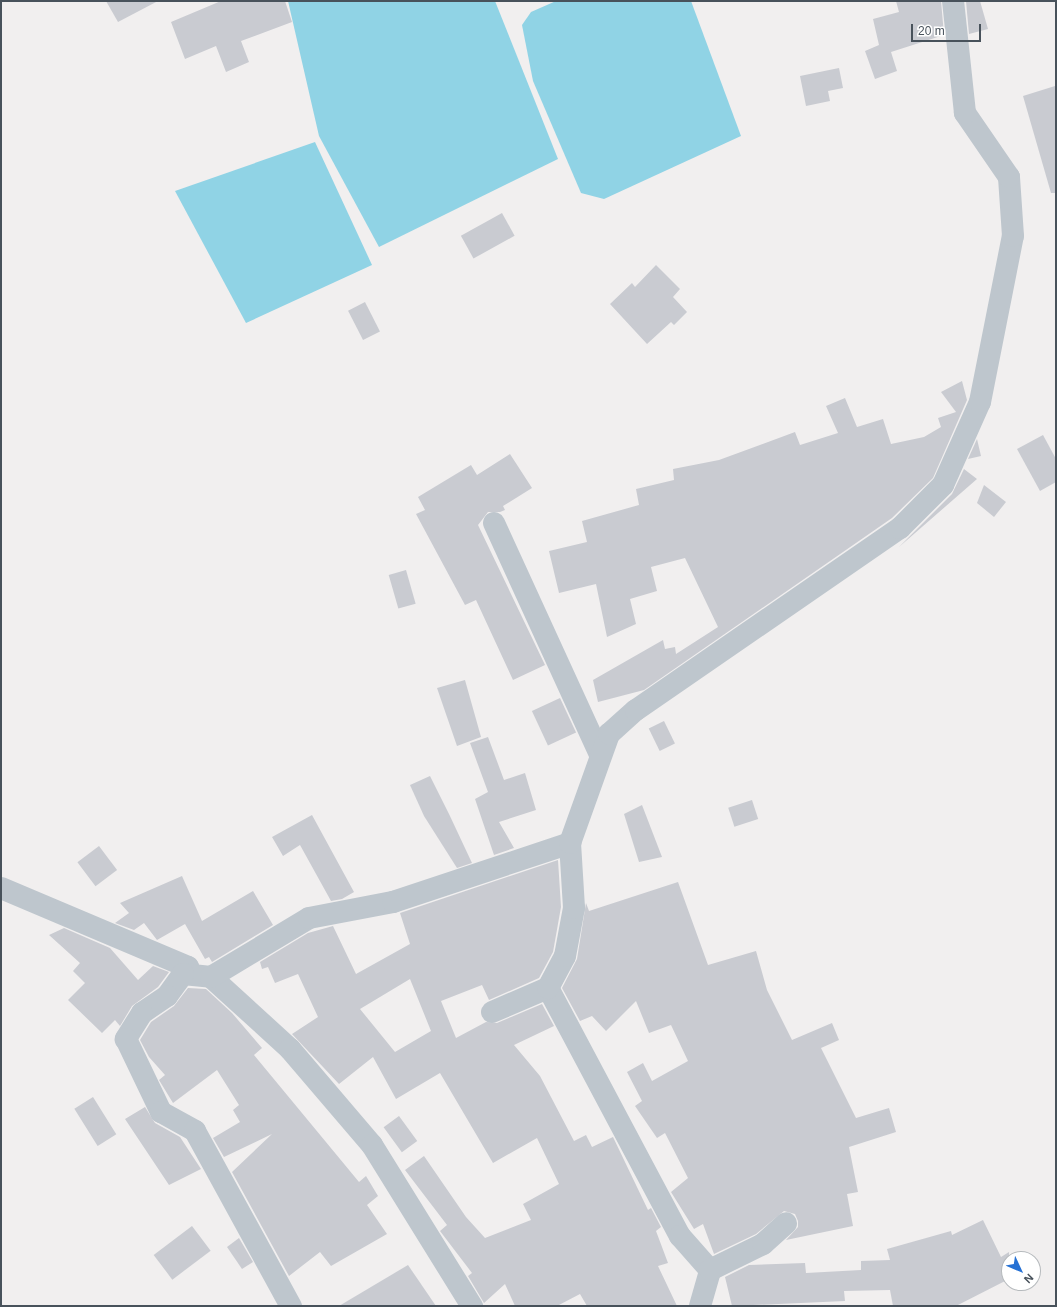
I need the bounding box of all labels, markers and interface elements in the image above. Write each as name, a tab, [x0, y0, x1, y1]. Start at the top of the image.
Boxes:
scale bar	[913, 16, 983, 42]
text: 20 m	[918, 24, 945, 38]
north arrow	[1001, 1251, 1041, 1291]
text: N	[1022, 1272, 1036, 1286]

